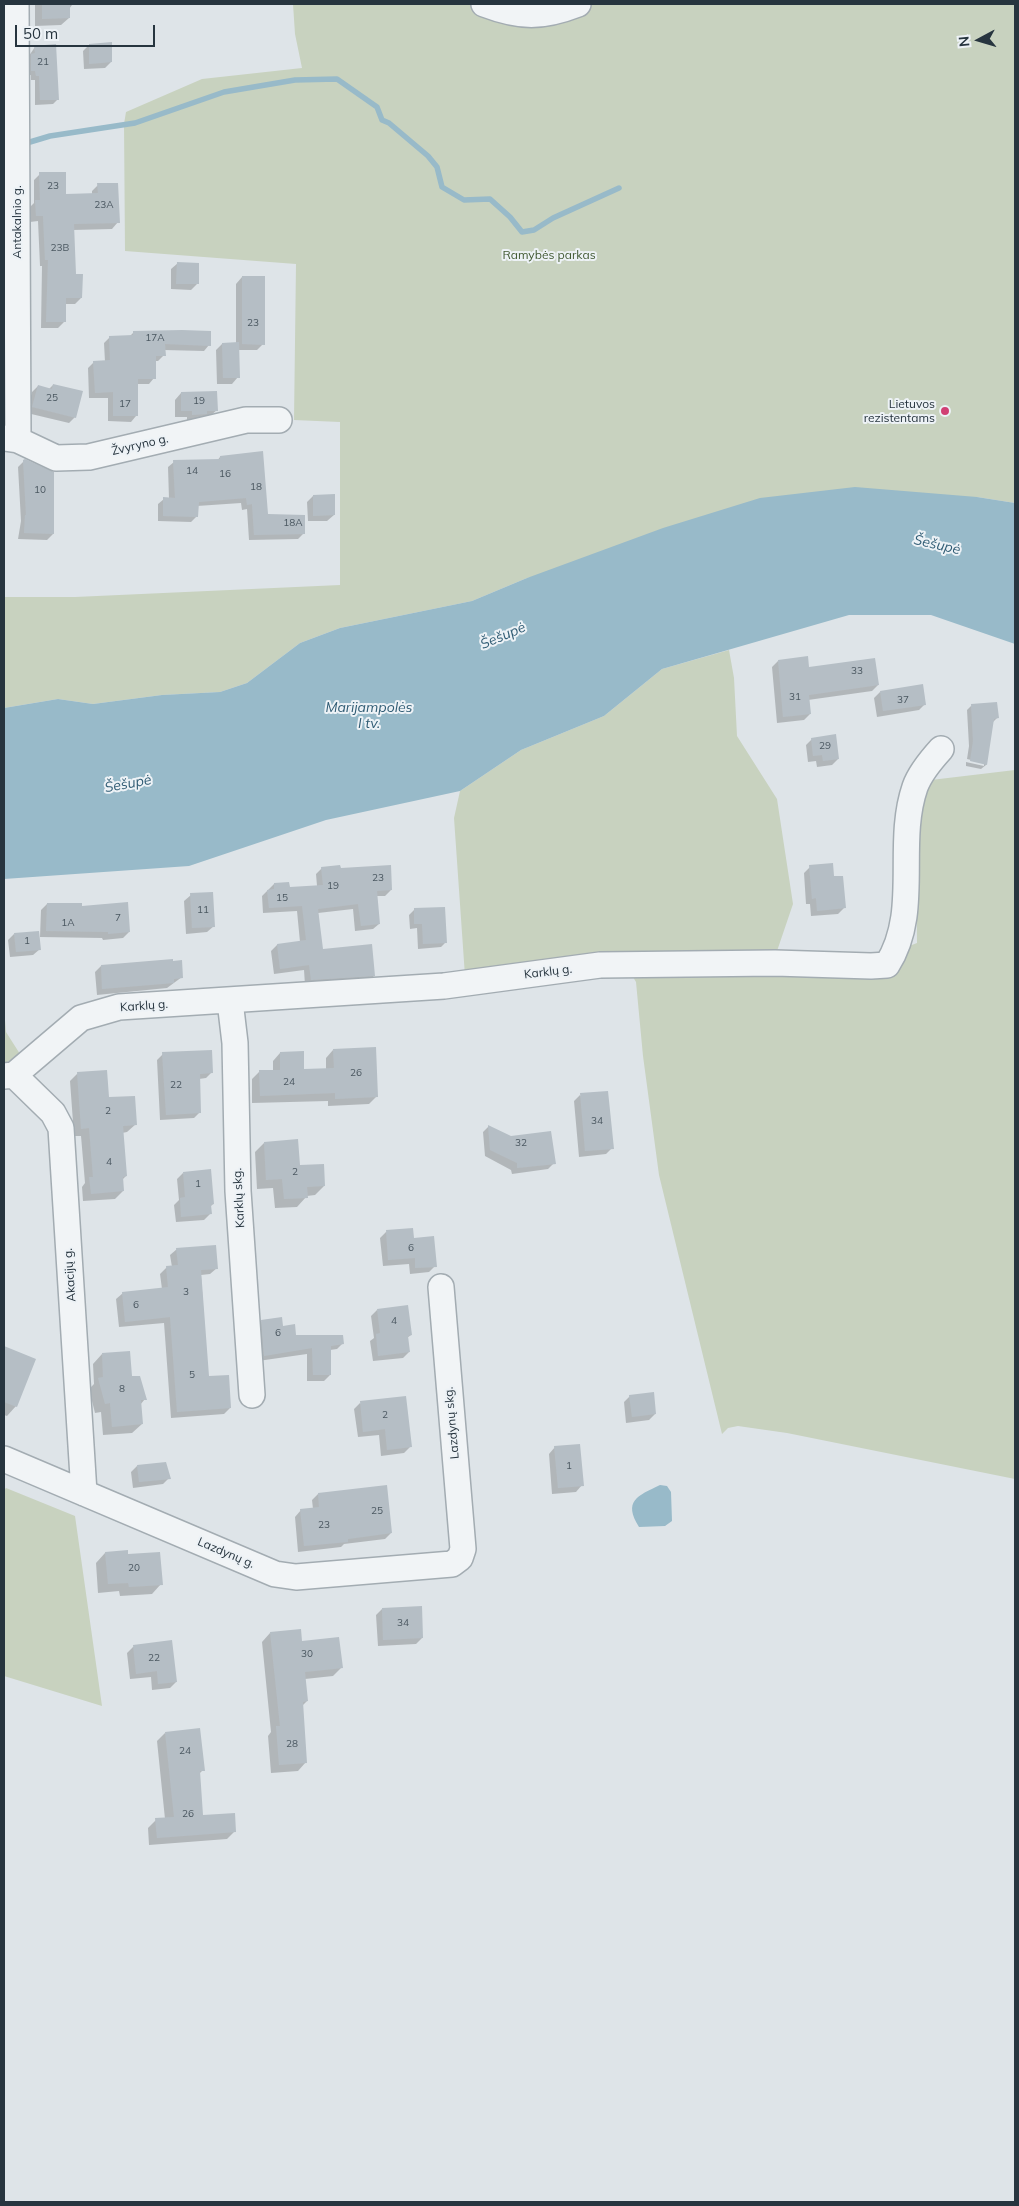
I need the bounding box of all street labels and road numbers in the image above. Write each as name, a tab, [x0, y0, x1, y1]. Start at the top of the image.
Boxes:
street label: Antakalnio g.	[10, 185, 24, 259]
street label: Žvyryno g.	[110, 431, 170, 459]
street label: Karklų g.	[523, 962, 573, 982]
street label: Karklų g.	[119, 997, 169, 1015]
street label: Karklų skg.	[230, 1168, 248, 1228]
street label: Akacijų g.	[61, 1248, 79, 1302]
street label: Lazdynų skg.	[442, 1386, 462, 1460]
street label: Lazdynų g.	[195, 1535, 257, 1571]

